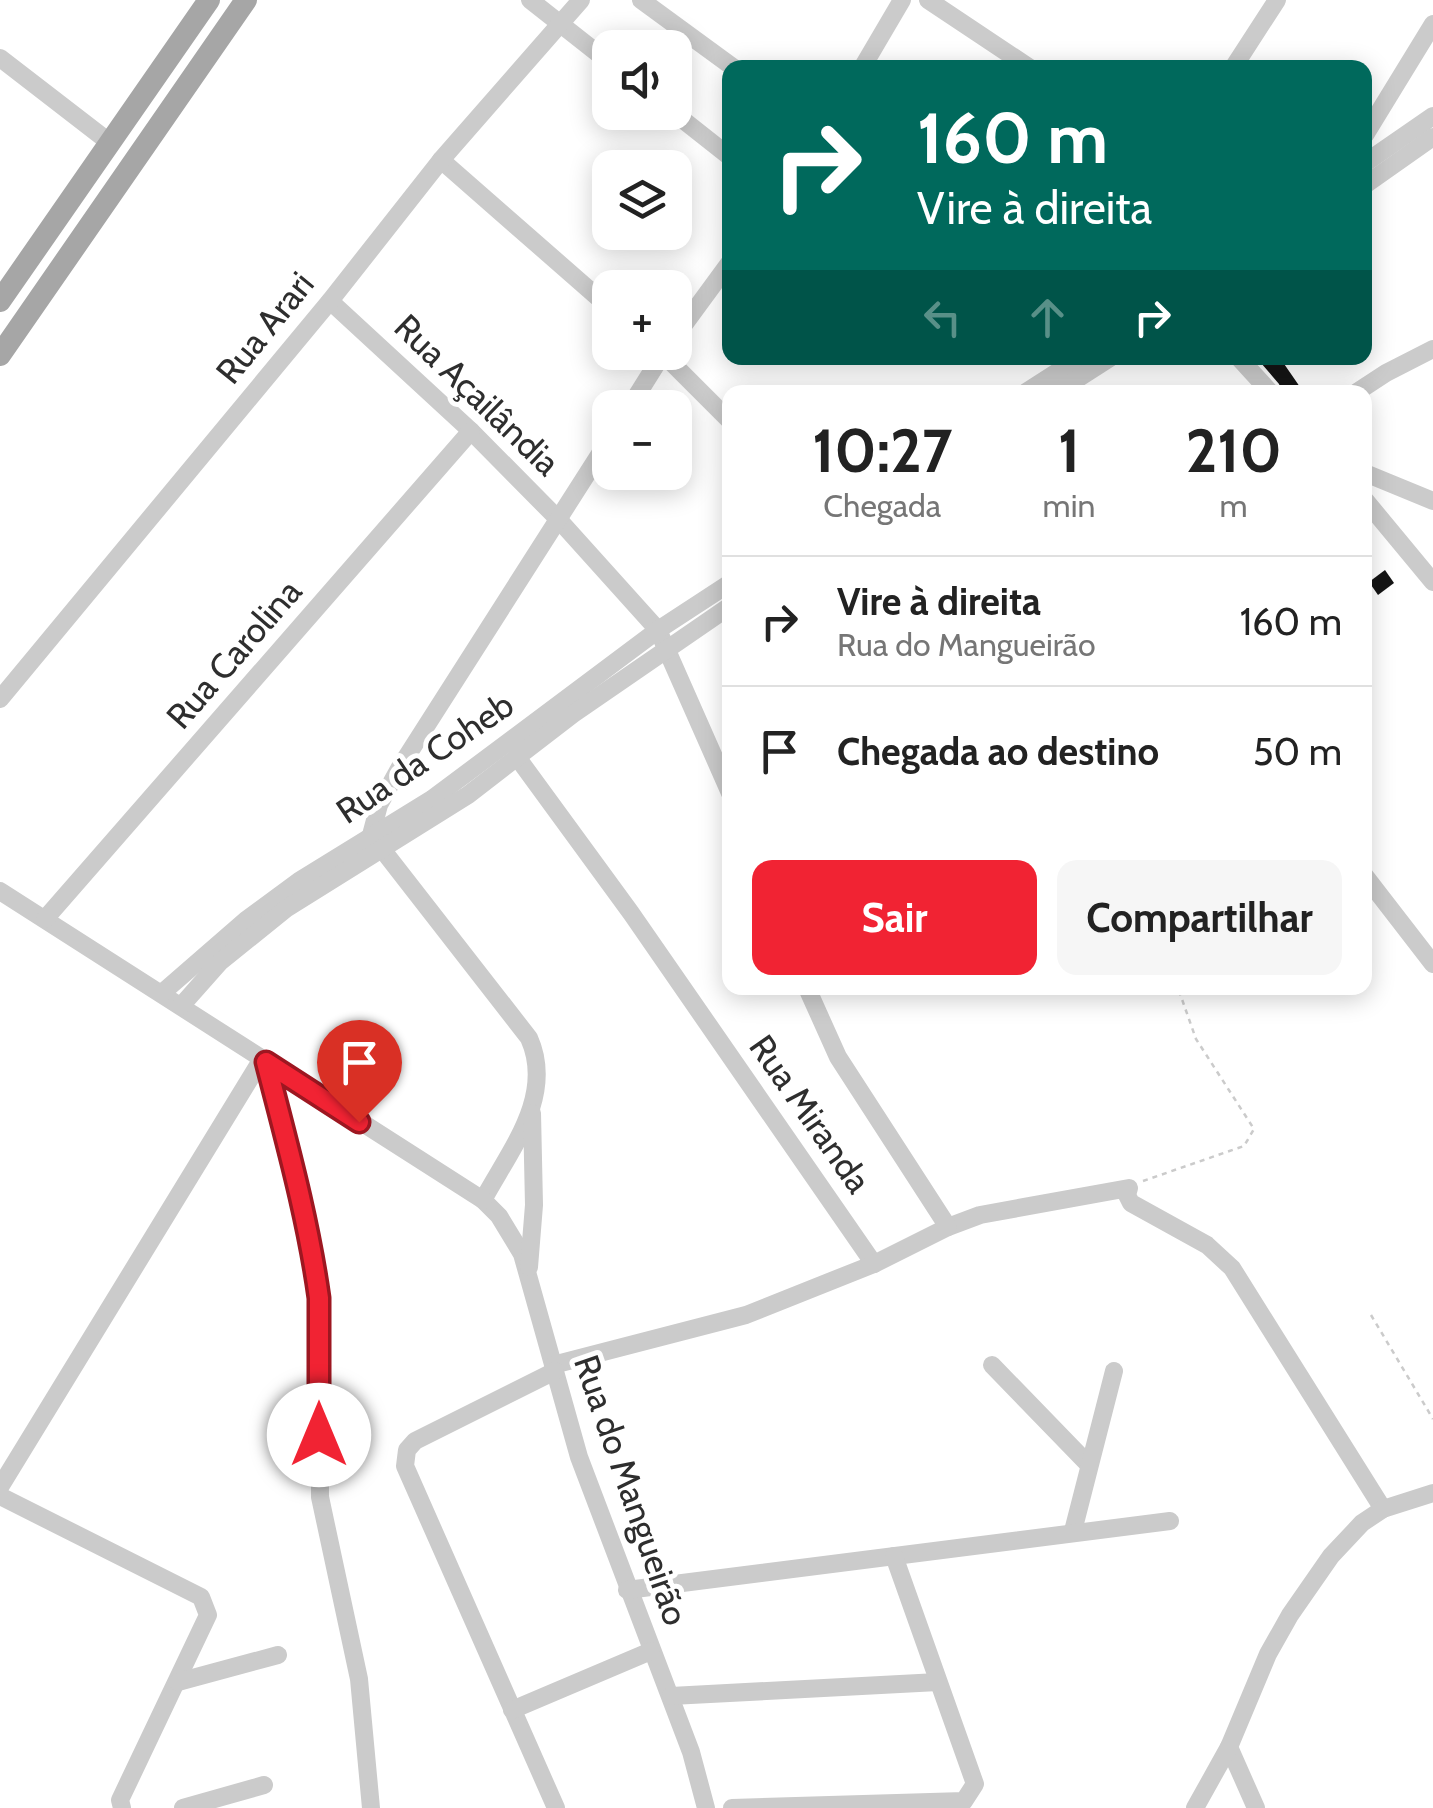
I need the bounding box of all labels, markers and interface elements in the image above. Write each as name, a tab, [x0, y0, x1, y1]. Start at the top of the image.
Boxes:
map controls	[592, 30, 692, 490]
button: sound	[592, 30, 692, 130]
text: 160 m	[917, 95, 1108, 181]
icon: right	[752, 100, 882, 230]
button: layers	[592, 150, 692, 250]
text: Vire à direita	[917, 181, 1152, 235]
street label: Rua Arari	[207, 263, 323, 392]
button: +	[592, 270, 692, 370]
icon: left	[915, 290, 970, 345]
icon: ahead	[1020, 290, 1075, 345]
icon: right	[1125, 290, 1180, 345]
street label: Rua Açailândia	[386, 305, 569, 484]
button: −	[592, 390, 692, 490]
text: 10:27	[812, 414, 952, 487]
text: 1	[1058, 414, 1080, 487]
text: 210	[1186, 414, 1282, 487]
text: Chegada	[823, 486, 941, 525]
text: min	[1043, 486, 1095, 525]
text: m	[1220, 486, 1248, 525]
street label: Rua Carolina	[157, 570, 310, 737]
text: Vire à direita	[837, 578, 1041, 625]
icon: right	[752, 594, 807, 649]
text: 160 m	[1240, 598, 1342, 645]
text: Rua do Mangueirão	[837, 625, 1096, 664]
street label: Rua da Coheb	[328, 683, 521, 833]
icon: arrive	[752, 724, 807, 779]
text: Chegada ao destino	[837, 728, 1159, 775]
text: 50 m	[1253, 728, 1342, 775]
button: Sair	[752, 860, 1037, 975]
button: Compartilhar	[1057, 860, 1342, 975]
pin	[317, 1020, 402, 1123]
street label: Rua Miranda	[740, 1027, 880, 1201]
icon: arrive	[332, 1035, 387, 1090]
street label: Rua do Mangueirão	[565, 1349, 698, 1631]
position arrow	[267, 1383, 371, 1487]

